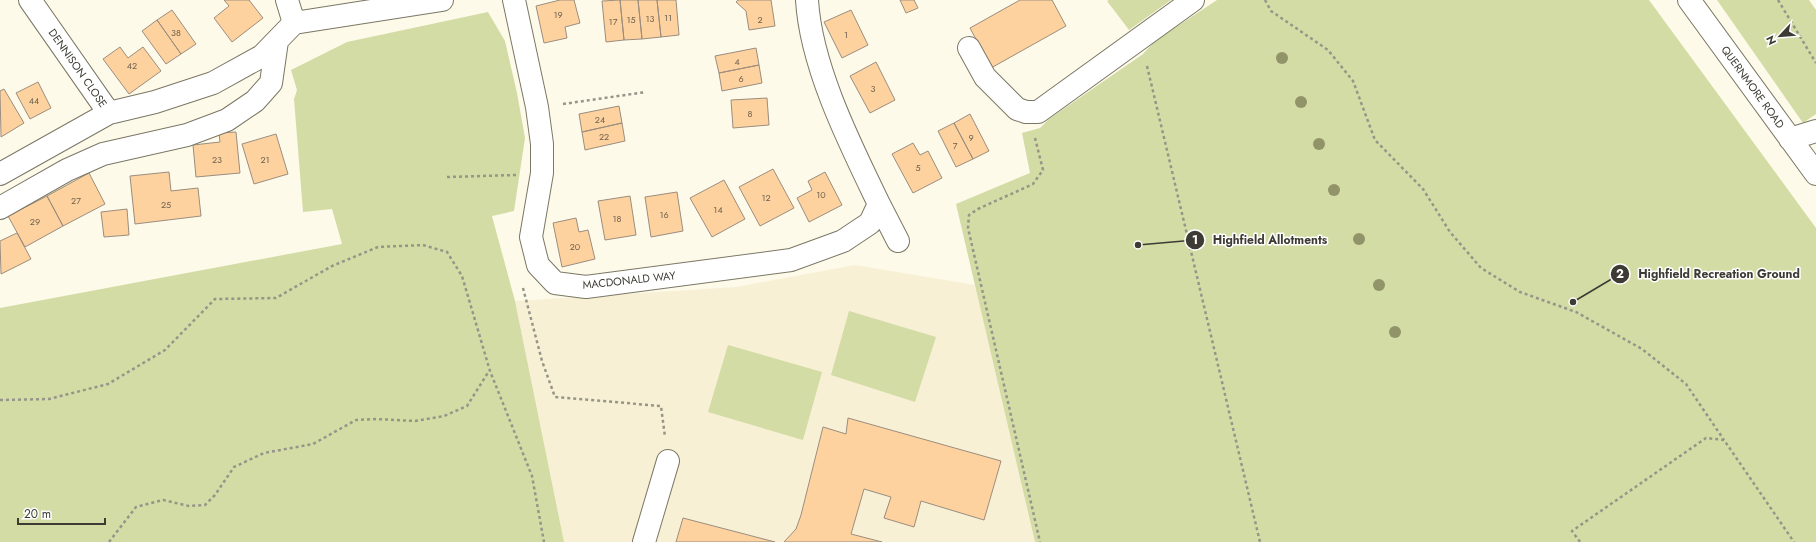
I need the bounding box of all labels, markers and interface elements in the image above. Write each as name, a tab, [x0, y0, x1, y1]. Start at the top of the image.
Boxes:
house number: 19	[553, 8, 563, 21]
house number: 11	[664, 11, 672, 24]
house number: 13	[646, 12, 655, 25]
house number: 15	[626, 13, 636, 26]
house number: 2	[757, 13, 763, 26]
house number: 17	[609, 15, 618, 28]
north arrow	[1760, 16, 1800, 56]
street label: DENNISON CLOSE	[45, 25, 111, 111]
house number: 38	[171, 26, 181, 39]
house number: 1	[844, 28, 848, 41]
text: N	[1762, 33, 1780, 48]
street label: QUERNMORE ROAD	[1718, 42, 1789, 132]
house number: 4	[734, 55, 740, 68]
house number: 42	[127, 59, 137, 72]
house number: 6	[738, 72, 744, 85]
house number: 3	[871, 82, 876, 95]
house number: 44	[29, 94, 39, 107]
house number: 8	[748, 107, 753, 120]
house number: 24	[595, 113, 605, 126]
house number: 22	[599, 130, 609, 143]
house number: 9	[968, 131, 974, 144]
house number: 7	[953, 139, 958, 152]
house number: 23	[212, 153, 222, 166]
house number: 21	[260, 153, 270, 166]
house number: 5	[915, 161, 921, 174]
house number: 10	[816, 188, 826, 201]
house number: 12	[761, 191, 771, 204]
house number: 27	[71, 194, 81, 207]
house number: 25	[161, 198, 171, 211]
house number: 14	[713, 203, 723, 216]
house number: 16	[659, 208, 669, 221]
house number: 18	[613, 212, 622, 225]
house number: 29	[30, 215, 40, 228]
callout: Highfield Allotments	[1185, 228, 1336, 252]
text: 1	[1192, 231, 1198, 249]
text: Highfield Allotments	[1213, 231, 1328, 249]
house number: 20	[570, 240, 581, 253]
callout: Highfield Recreation Ground	[1610, 262, 1808, 286]
text: 2	[1616, 265, 1624, 283]
text: Highfield Recreation Ground	[1638, 265, 1800, 283]
street label: MACDONALD WAY	[582, 267, 677, 293]
scale bar	[18, 500, 105, 526]
text: 20 m	[24, 505, 51, 523]

